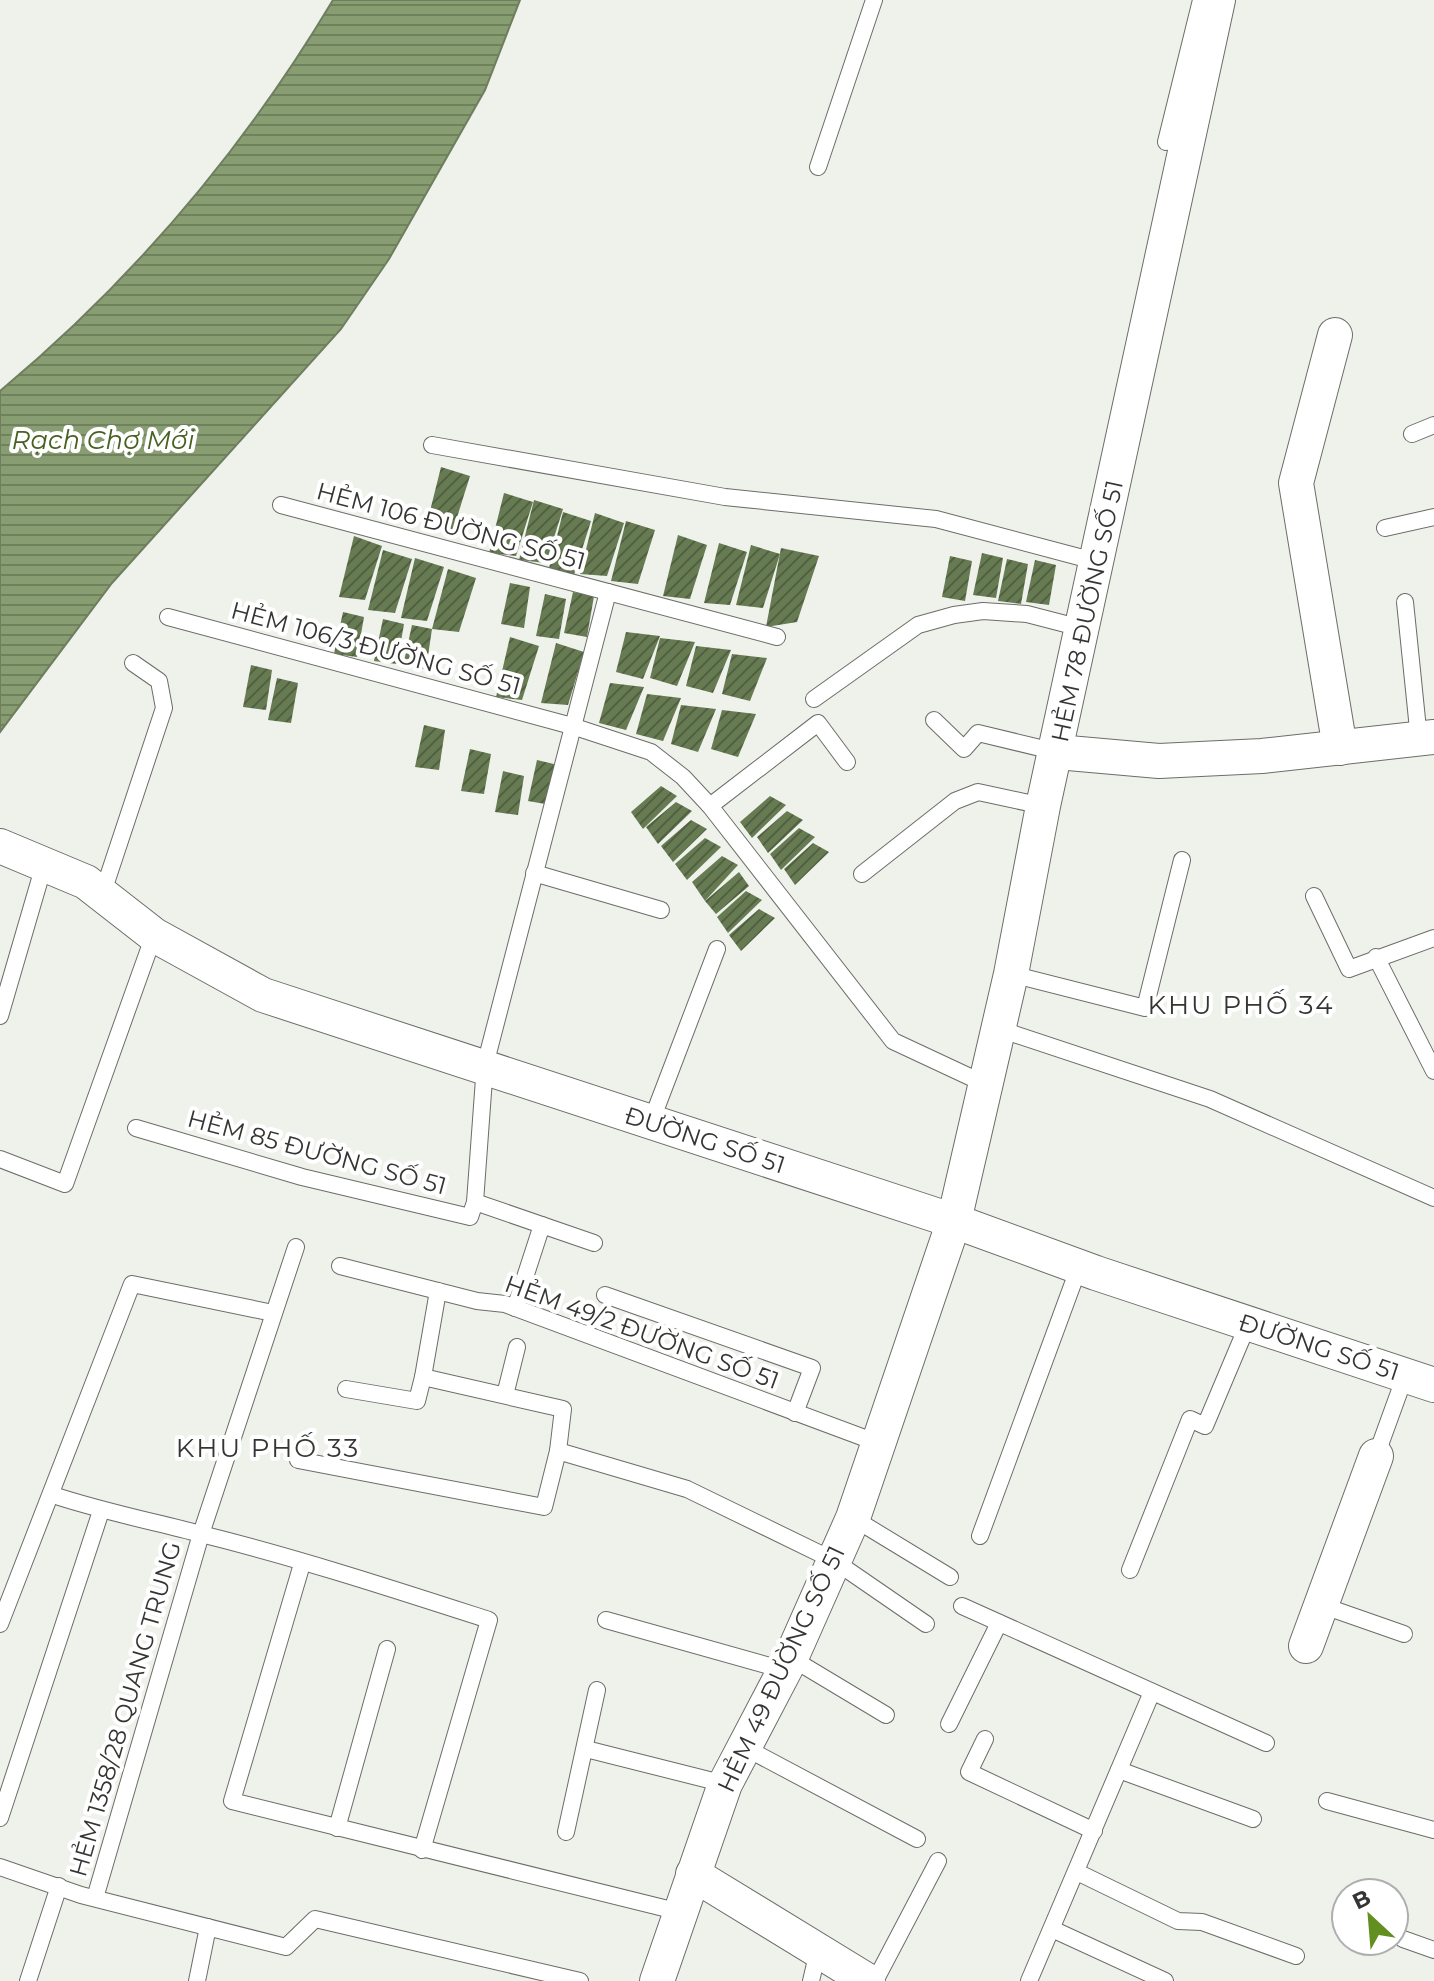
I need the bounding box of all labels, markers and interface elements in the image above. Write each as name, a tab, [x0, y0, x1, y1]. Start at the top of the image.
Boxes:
water label: Rạch Chợ Mới	[12, 424, 195, 456]
street label: HẺM 106 ĐƯỜNG SỐ 51	[313, 475, 589, 576]
street label: HẺM 78 ĐƯỜNG SỐ 51	[1044, 477, 1129, 745]
street label: HẺM 106/3 ĐƯỜNG SỐ 51	[228, 594, 524, 701]
district label: KHU PHỐ 34	[1147, 989, 1335, 1021]
street label: ĐƯỜNG SỐ 51	[621, 1099, 789, 1180]
street label: HẺM 85 ĐƯỜNG SỐ 51	[184, 1102, 450, 1201]
street label: HẺM 49/2 ĐƯỜNG SỐ 51	[501, 1268, 783, 1395]
street label: ĐƯỜNG SỐ 51	[1235, 1306, 1403, 1387]
district label: KHU PHỐ 33	[176, 1432, 360, 1464]
street label: HẺM 1358/28 QUANG TRUNG	[63, 1538, 187, 1880]
street label: HẺM 49 ĐƯỜNG SỐ 51	[710, 1541, 851, 1797]
north arrow	[1330, 1877, 1410, 1957]
text: B	[1348, 1884, 1375, 1915]

